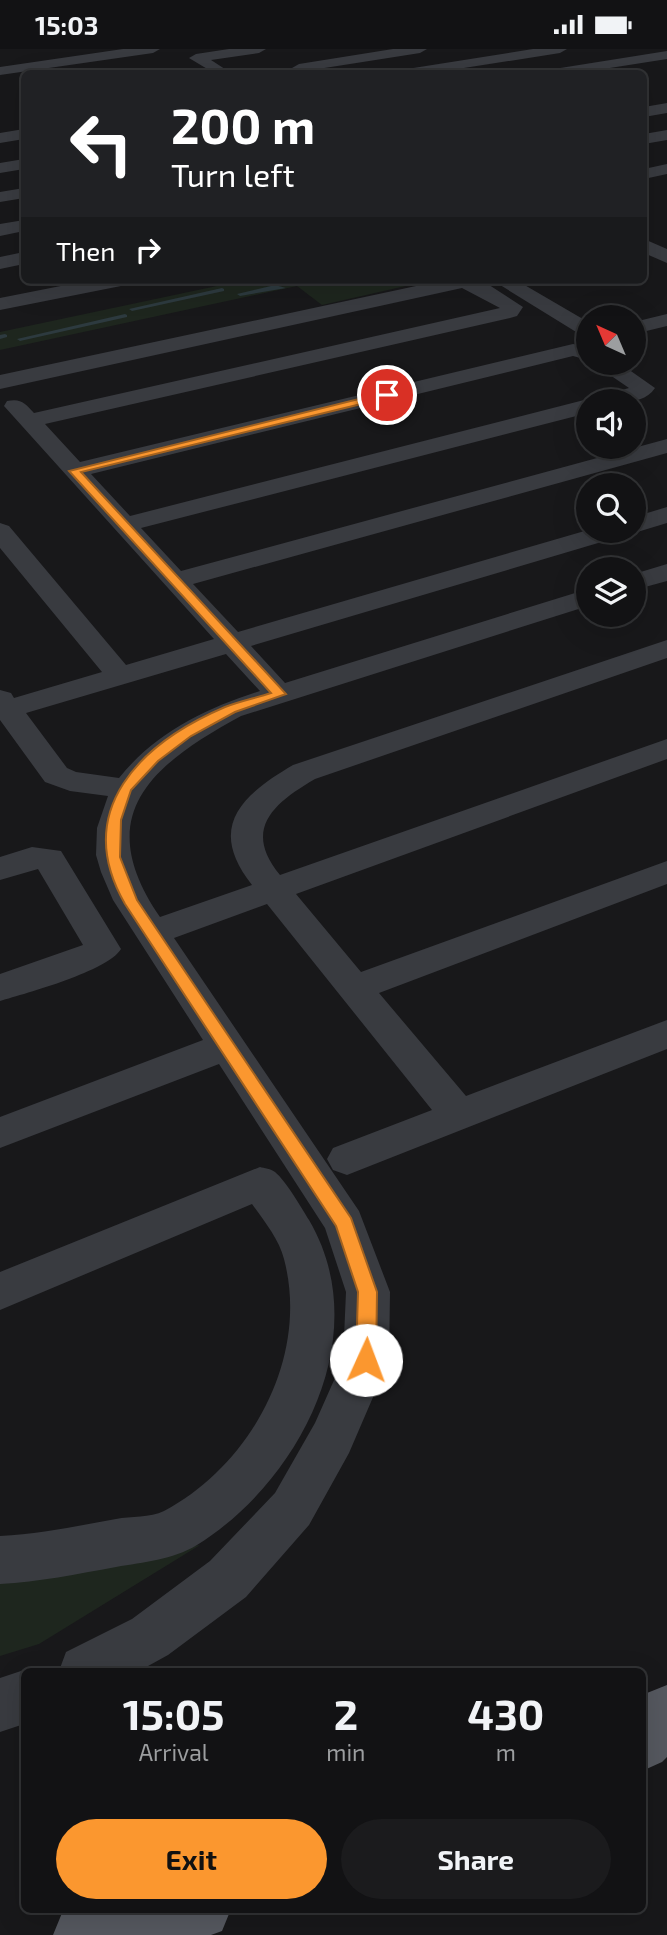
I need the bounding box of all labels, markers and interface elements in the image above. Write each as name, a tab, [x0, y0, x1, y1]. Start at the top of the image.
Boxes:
text: 15:03	[35, 9, 98, 40]
text: 200 m	[171, 95, 315, 154]
icon: left	[56, 98, 147, 189]
text: Turn left	[171, 155, 295, 193]
icon: right	[129, 231, 167, 269]
text: Then	[56, 235, 115, 266]
north arrow	[576, 305, 646, 375]
map controls	[576, 305, 646, 627]
pin	[357, 365, 417, 425]
icon: arrive	[368, 376, 406, 414]
button: sound	[576, 389, 646, 459]
button: search	[576, 473, 646, 543]
button: layers	[576, 557, 646, 627]
position arrow	[329, 1323, 403, 1397]
text: 15:05	[123, 1688, 225, 1738]
text: 2	[334, 1688, 358, 1738]
text: 430	[467, 1688, 544, 1738]
text: Arrival	[139, 1738, 209, 1766]
text: min	[326, 1738, 365, 1766]
text: m	[496, 1738, 516, 1766]
button: Exit	[56, 1819, 327, 1899]
button: Share	[341, 1819, 611, 1899]

